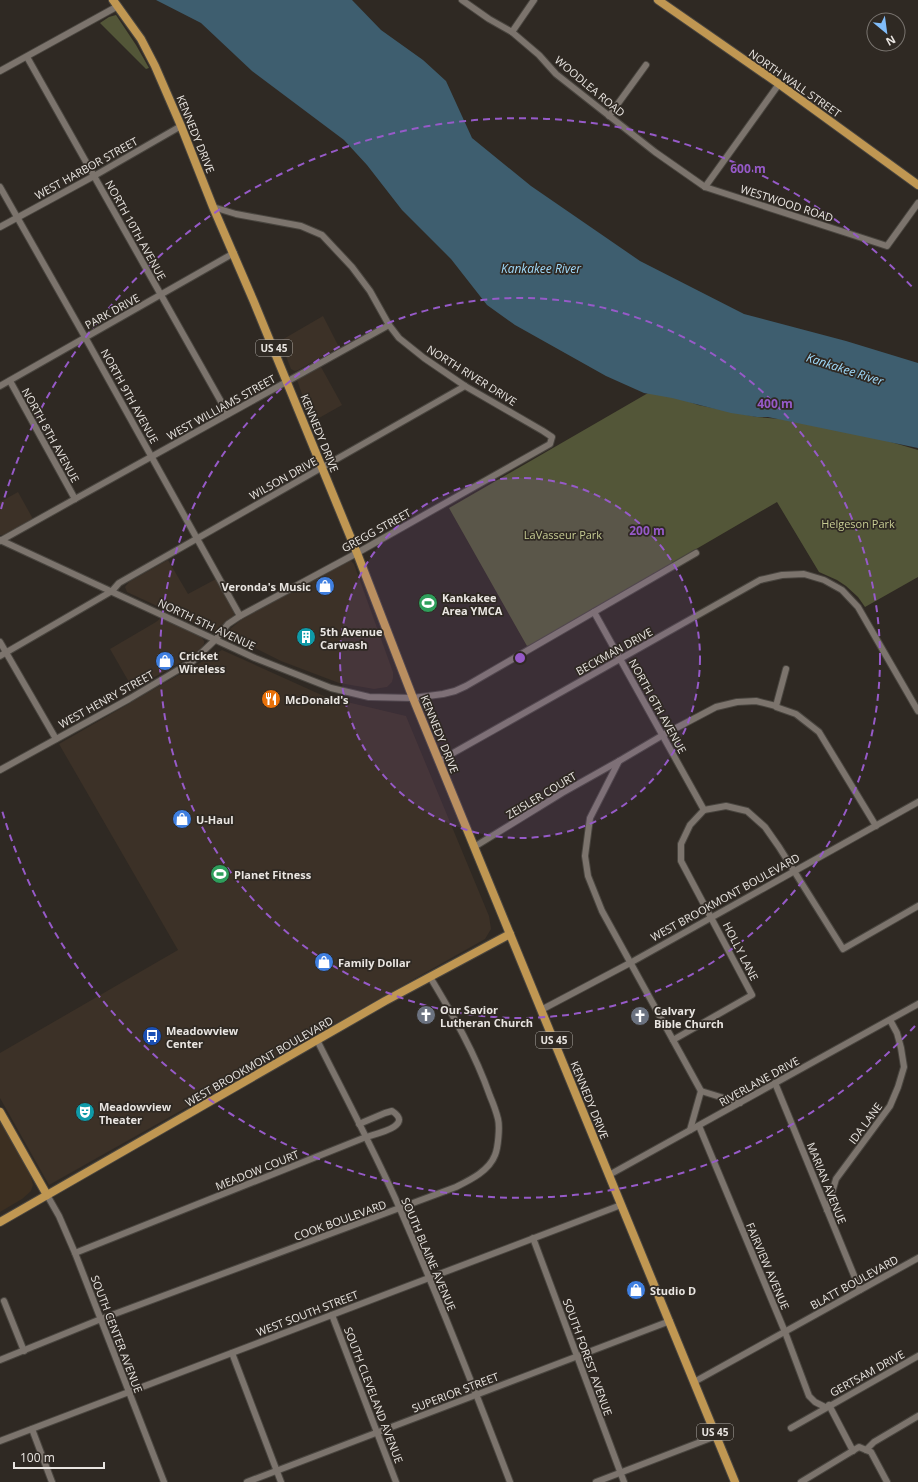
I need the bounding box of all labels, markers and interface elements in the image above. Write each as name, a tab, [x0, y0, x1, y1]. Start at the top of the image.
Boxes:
north arrow	[866, 12, 906, 52]
text: N	[884, 32, 899, 50]
street label: NORTH WALL STREET	[746, 46, 844, 120]
street label: WOODLEA ROAD	[552, 52, 628, 120]
street label: KENNEDY DRIVE	[173, 93, 219, 175]
street label: WEST HARBOR STREET	[32, 133, 140, 203]
text: 600 m	[730, 160, 766, 177]
street label: NORTH 10TH AVENUE	[102, 177, 170, 283]
street label: WESTWOOD ROAD	[739, 181, 835, 225]
water label: Kankakee River	[501, 260, 582, 277]
street label: PARK DRIVE	[82, 290, 142, 332]
road number: US 45	[256, 340, 292, 356]
street label: NORTH RIVER DRIVE	[424, 341, 520, 409]
street label: NORTH 9TH AVENUE	[98, 346, 162, 446]
water label: Kankakee River	[804, 349, 887, 390]
street label: WEST WILLIAMS STREET	[164, 371, 278, 443]
street label: NORTH 8TH AVENUE	[19, 385, 83, 485]
street label: KENNEDY DRIVE	[297, 392, 343, 474]
text: 400 m	[757, 395, 793, 412]
street label: WILSON DRIVE	[246, 453, 320, 503]
street label: GREGG STREET	[339, 505, 413, 555]
park label: Helgeson Park	[821, 516, 895, 531]
text: 200 m	[629, 522, 665, 539]
park label: LaVasseur Park	[524, 527, 602, 542]
shop icon: Veronda's Music	[314, 575, 336, 597]
place label: Veronda's Music	[221, 579, 311, 594]
place label: Kankakee Area YMCA	[442, 590, 503, 618]
sports icon: Kankakee Area YMCA	[417, 592, 439, 614]
street label: NORTH 5TH AVENUE	[156, 595, 258, 653]
place label: 5th Avenue Carwash	[320, 624, 383, 652]
street label: BECKMAN DRIVE	[573, 624, 655, 678]
building icon: 5th Avenue Carwash	[295, 626, 317, 648]
place label: Cricket Wireless	[179, 648, 226, 676]
shop icon: Cricket Wireless	[154, 650, 176, 672]
centre of rings	[513, 651, 527, 665]
street label: NORTH 6TH AVENUE	[626, 656, 690, 756]
street label: WEST HENRY STREET	[56, 667, 156, 731]
restaurant icon: McDonald's	[260, 688, 282, 710]
place label: McDonald's	[285, 692, 349, 707]
street label: KENNEDY DRIVE	[417, 693, 463, 775]
street label: ZEISLER COURT	[503, 768, 579, 822]
shop icon: U-Haul	[171, 808, 193, 830]
place label: U-Haul	[196, 812, 234, 827]
street label: WEST BROOKMONT BOULEVARD	[648, 850, 802, 944]
sports icon: Planet Fitness	[209, 863, 231, 885]
place label: Planet Fitness	[234, 867, 312, 882]
street label: HOLLY LANE	[720, 919, 762, 983]
shop icon: Family Dollar	[313, 951, 335, 973]
place label: Family Dollar	[338, 955, 411, 970]
place label: Our Savior Lutheran Church	[440, 1002, 533, 1030]
place label: Calvary Bible Church	[654, 1003, 724, 1031]
church icon: Our Savior Lutheran Church	[415, 1004, 437, 1026]
church icon: Calvary Bible Church	[629, 1005, 651, 1027]
street label: WEST BROOKMONT BOULEVARD	[182, 1012, 336, 1110]
place label: Meadowview Center	[166, 1023, 239, 1051]
bus stop icon: Meadowview Center	[141, 1025, 163, 1047]
road number: US 45	[536, 1032, 572, 1048]
street label: RIVERLANE DRIVE	[716, 1053, 802, 1109]
street label: KENNEDY DRIVE	[567, 1059, 613, 1141]
place label: Meadowview Theater	[99, 1099, 172, 1127]
street label: IDA LANE	[845, 1099, 885, 1147]
theatre icon: Meadowview Theater	[74, 1101, 96, 1123]
street label: MARIAN AVENUE	[804, 1140, 850, 1226]
street label: MEADOW COURT	[213, 1146, 301, 1194]
street label: SOUTH BLAINE AVENUE	[398, 1195, 460, 1313]
street label: COOK BOULEVARD	[292, 1196, 388, 1244]
street label: FAIRVIEW AVENUE	[743, 1220, 793, 1312]
street label: BLATT BOULEVARD	[807, 1252, 901, 1312]
street label: SOUTH CENTER AVENUE	[88, 1273, 146, 1395]
shop icon: Studio D	[625, 1279, 647, 1301]
place label: Studio D	[650, 1283, 696, 1298]
street label: WEST SOUTH STREET	[254, 1287, 360, 1339]
street label: SOUTH FOREST AVENUE	[560, 1296, 616, 1418]
street label: SOUTH CLEVELAND AVENUE	[341, 1325, 407, 1465]
street label: GERTSAM DRIVE	[827, 1346, 907, 1400]
street label: SUPERIOR STREET	[409, 1369, 501, 1415]
road number: US 45	[697, 1424, 733, 1440]
scale bar	[14, 1444, 104, 1470]
text: 100 m	[20, 1449, 55, 1466]

